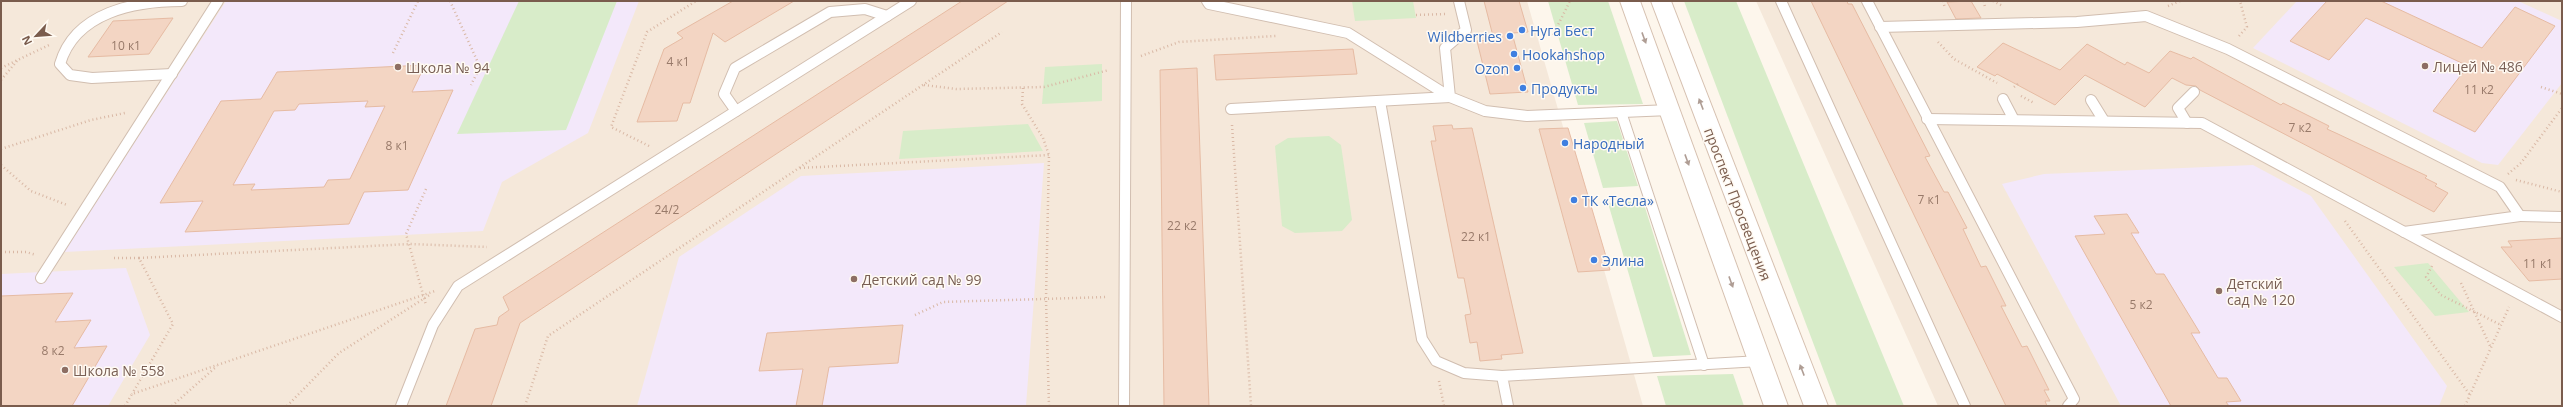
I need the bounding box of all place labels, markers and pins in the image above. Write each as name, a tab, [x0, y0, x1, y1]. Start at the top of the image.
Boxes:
place label: Нуга Бест	[1530, 21, 1595, 40]
marker: Нуга Бест	[1517, 25, 1527, 35]
place label: Wildberries	[1428, 27, 1502, 46]
marker: Wildberries	[1505, 31, 1515, 41]
place label: Hookahshop	[1522, 45, 1605, 64]
marker: Hookahshop	[1509, 49, 1519, 59]
place label: Лицей № 486	[2433, 57, 2523, 76]
place label: Школа № 94	[406, 58, 489, 77]
place label: Ozon	[1475, 59, 1509, 78]
marker: Лицей № 486	[2420, 61, 2430, 71]
marker: Школа № 94	[393, 62, 403, 72]
marker: Ozon	[1512, 63, 1522, 73]
place label: Продукты	[1531, 79, 1598, 98]
marker: Продукты	[1518, 83, 1528, 93]
place label: Народный	[1573, 134, 1645, 153]
marker: Народный	[1560, 138, 1570, 148]
place label: ТК «Тесла»	[1582, 191, 1654, 210]
marker: ТК «Тесла»	[1569, 195, 1579, 205]
place label: Элина	[1602, 251, 1644, 270]
marker: Элина	[1589, 255, 1599, 265]
place label: Детский сад № 99	[862, 270, 981, 289]
marker: Детский сад № 99	[849, 274, 859, 284]
place label: Детский сад № 120	[2227, 274, 2295, 309]
marker: Детский сад № 120	[2214, 286, 2224, 296]
place label: Школа № 558	[73, 361, 164, 380]
marker: Школа № 558	[60, 365, 70, 375]

